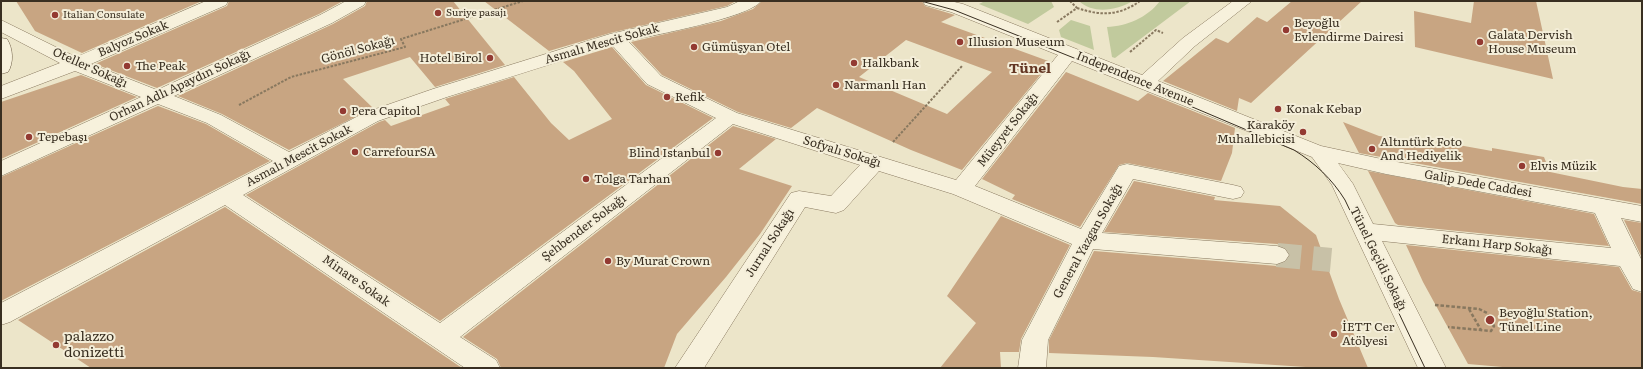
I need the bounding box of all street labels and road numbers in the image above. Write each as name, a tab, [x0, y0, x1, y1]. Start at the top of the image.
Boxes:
street label: Balyoz Sokak	[96, 18, 170, 60]
street label: Asmalı Mescit Sokak	[543, 21, 661, 67]
street label: Gönöl Sokağı	[320, 33, 396, 67]
street label: Oteller Sokağı	[50, 45, 130, 91]
street label: Orhan Adlı Apaydın Sokağı	[107, 47, 253, 125]
street label: Independence Avenue	[1074, 49, 1196, 109]
street label: Müeyyet Sokağı	[974, 90, 1042, 170]
street label: Asmalı Mescit Sokak	[244, 122, 354, 190]
street label: Sofyalı Sokağı	[801, 133, 883, 171]
street label: Galip Dede Caddesi	[1423, 167, 1533, 201]
street label: General Yazgan Sokağı	[1050, 181, 1126, 301]
street label: Şehbender Sokağı	[539, 192, 629, 264]
street label: Tünel Geçidi Sokağı	[1347, 205, 1409, 313]
street label: Jurnal Sokağı	[742, 206, 798, 280]
street label: Erkanı Harp Sokağı	[1441, 232, 1553, 258]
street label: Minare Sokak	[319, 252, 393, 310]

